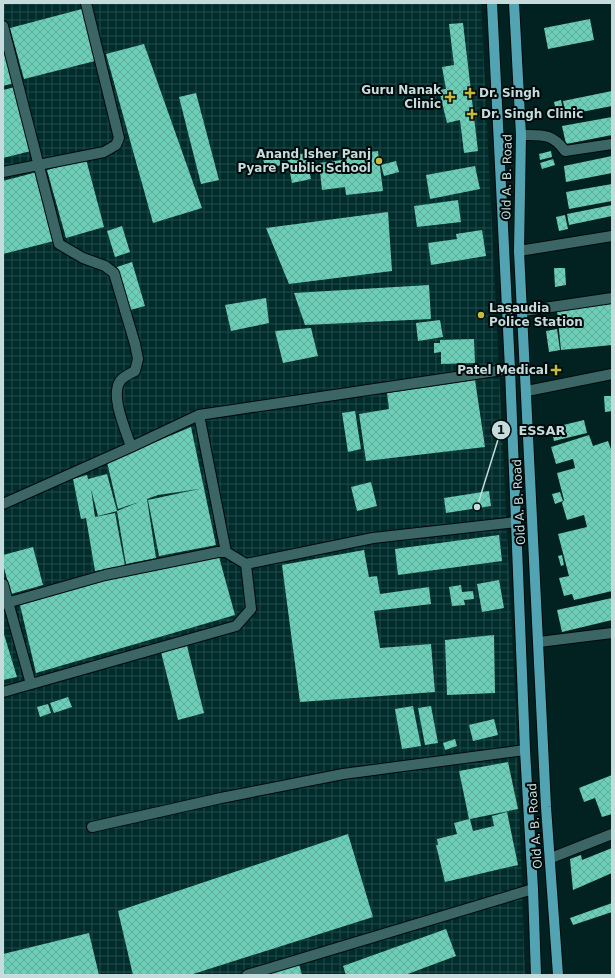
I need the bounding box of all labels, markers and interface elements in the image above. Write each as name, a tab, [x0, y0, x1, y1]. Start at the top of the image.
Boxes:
place label: Guru Nanak Clinic	[361, 83, 442, 111]
place label: Dr. Singh	[479, 86, 540, 100]
marker: Dr. Singh	[464, 87, 476, 99]
marker: Guru Nanak Clinic	[444, 91, 456, 103]
place label: Dr. Singh Clinic	[481, 107, 583, 121]
marker: Dr. Singh Clinic	[466, 108, 478, 120]
street label: Old A. B. Road	[499, 134, 515, 220]
place label: Anand Isher Panj Pyare Public School	[237, 147, 371, 175]
marker: Anand Isher Panj Pyare Public School	[374, 156, 384, 166]
place label: Lasaudia Police Station	[489, 301, 583, 329]
marker: Lasaudia Police Station	[476, 310, 486, 320]
place label: Patel Medical	[457, 363, 548, 377]
marker: Patel Medical	[551, 365, 561, 375]
callout: ESSAR	[491, 418, 574, 443]
text: 1	[497, 423, 505, 437]
text: ESSAR	[518, 423, 566, 438]
street label: Old A. B. Road	[510, 459, 528, 545]
street label: Old A. B. Road	[525, 783, 545, 869]

